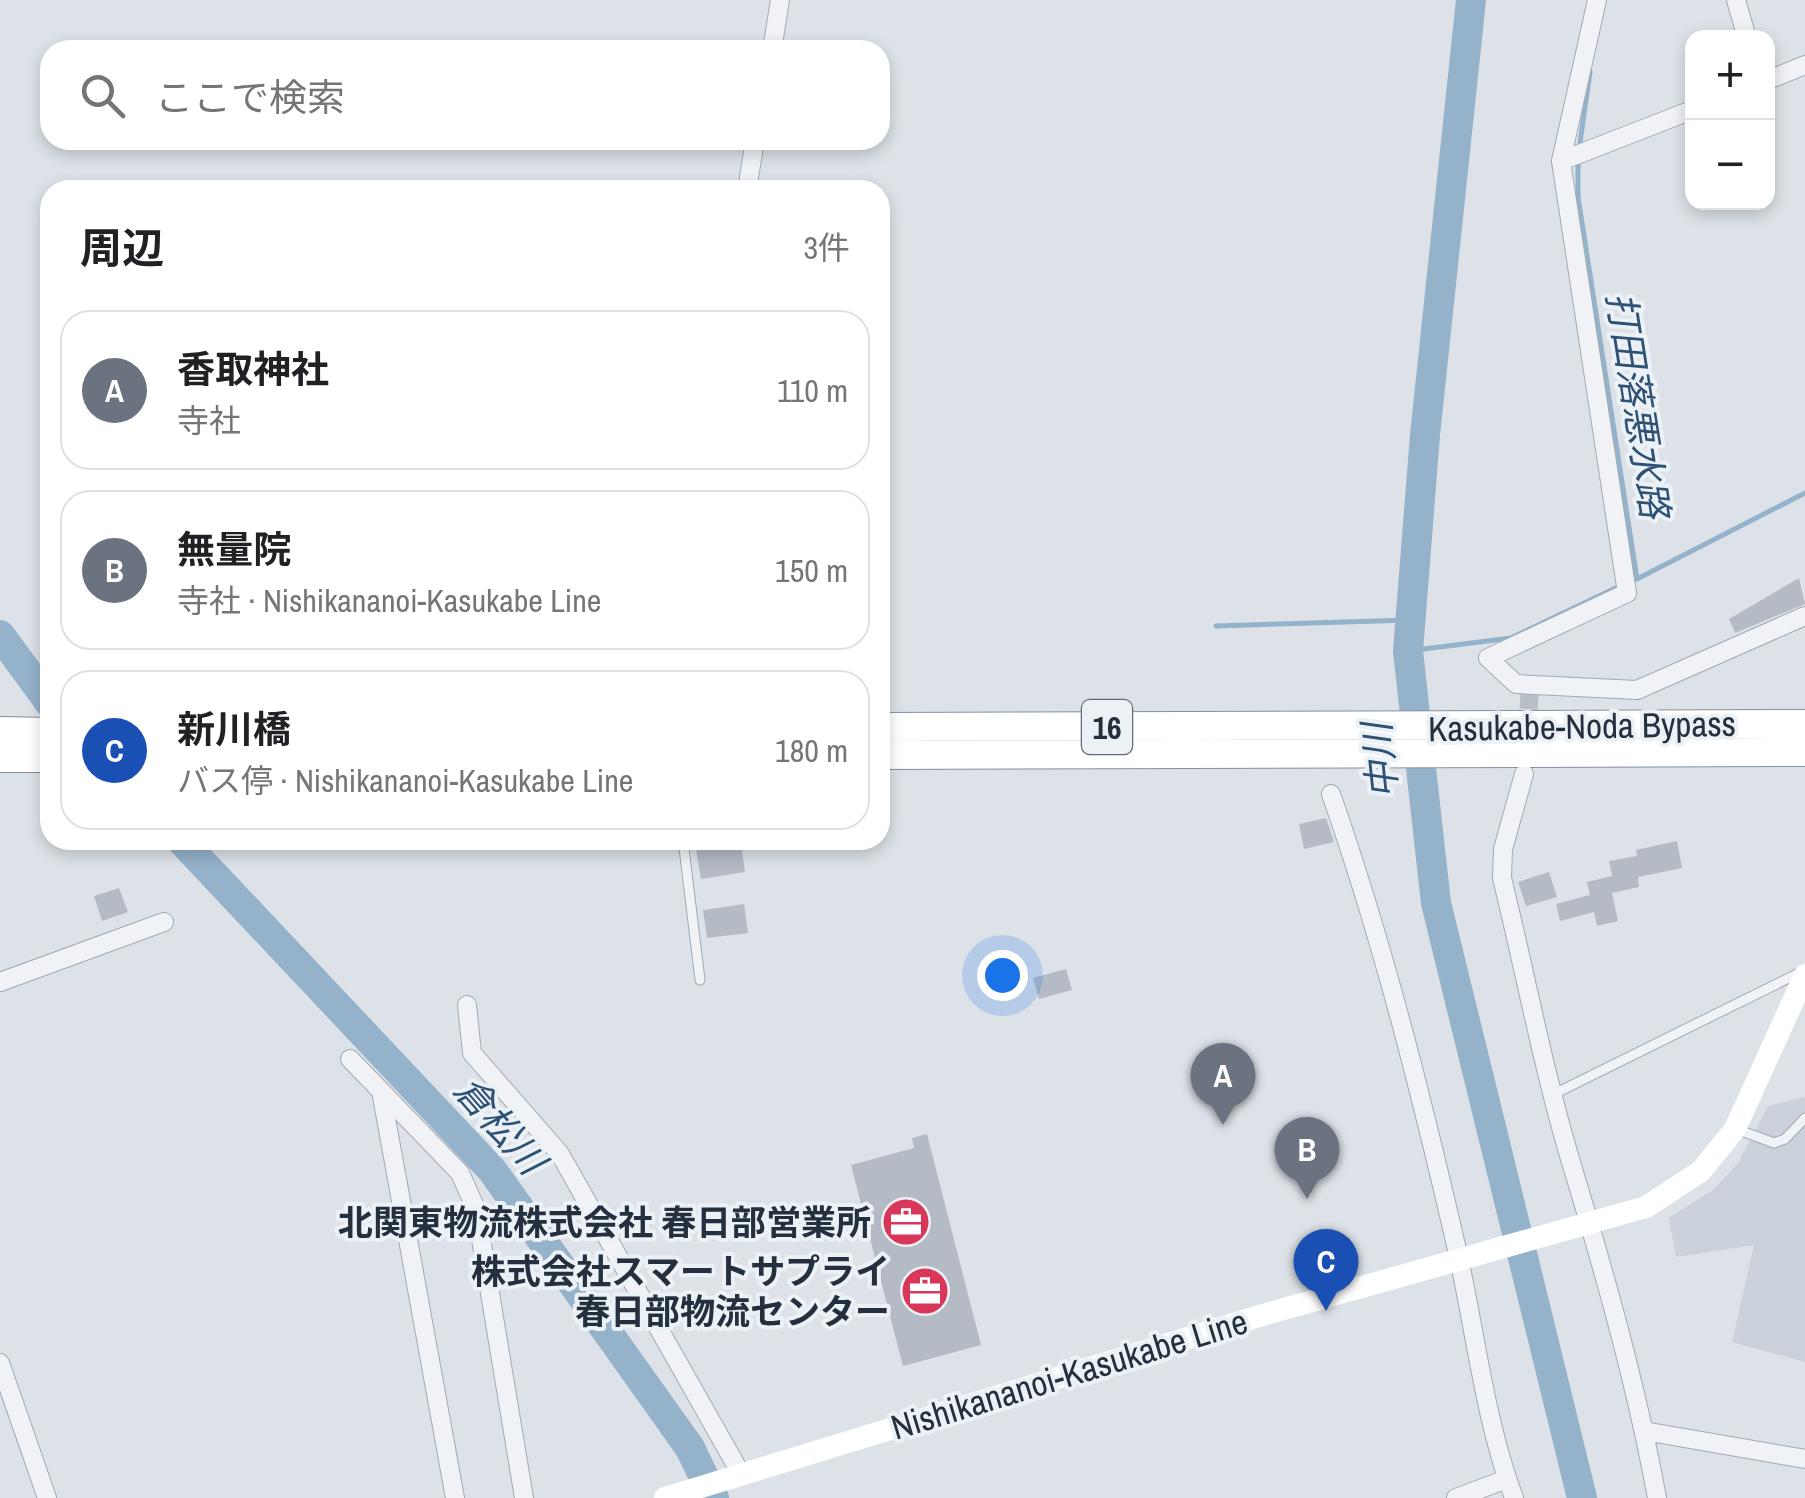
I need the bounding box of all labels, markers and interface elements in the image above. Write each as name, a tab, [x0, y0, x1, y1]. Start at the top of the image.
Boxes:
map controls	[1685, 30, 1775, 210]
button: +	[1685, 30, 1775, 120]
search box	[40, 40, 890, 150]
icon: search	[75, 68, 130, 123]
text: ここで検索	[155, 72, 345, 123]
button: −	[1685, 120, 1775, 210]
text: 周辺	[80, 220, 164, 276]
text: 3件	[803, 226, 850, 269]
water label: 打田落悪水路	[1595, 288, 1681, 525]
text: 香取神社	[177, 344, 329, 395]
text: A	[105, 369, 124, 412]
text: 110 m	[777, 369, 848, 412]
text: 寺社	[177, 399, 241, 442]
text: 無量院	[177, 524, 291, 575]
text: B	[105, 549, 124, 592]
text: 150 m	[775, 549, 848, 592]
text: 寺社 · Nishikananoi-Kasukabe Line	[177, 579, 601, 622]
road number: 16	[1082, 700, 1132, 754]
street label: Kasukabe-Noda Bypass	[1428, 700, 1736, 752]
text: 新川橋	[177, 704, 291, 755]
water label: 中川	[1350, 717, 1409, 801]
text: C	[105, 729, 124, 772]
text: 180 m	[775, 729, 848, 772]
text: バス停 · Nishikananoi-Kasukabe Line	[177, 759, 633, 802]
your location	[977, 950, 1028, 1001]
pin: A	[1190, 1042, 1256, 1125]
water label: 倉松川	[443, 1065, 559, 1188]
pin: B	[1274, 1116, 1340, 1199]
office icon: 北関東物流株式会社 春日部営業所	[880, 1196, 932, 1248]
place label: 北関東物流株式会社 春日部営業所	[338, 1199, 871, 1246]
pin: C	[1294, 1228, 1358, 1311]
place label: 株式会社スマートサプライ 春日部物流センター	[471, 1248, 890, 1335]
office icon: 株式会社スマートサプライ 春日部物流センター	[899, 1265, 951, 1317]
street label: Nishikananoi-Kasukabe Line	[885, 1297, 1253, 1451]

